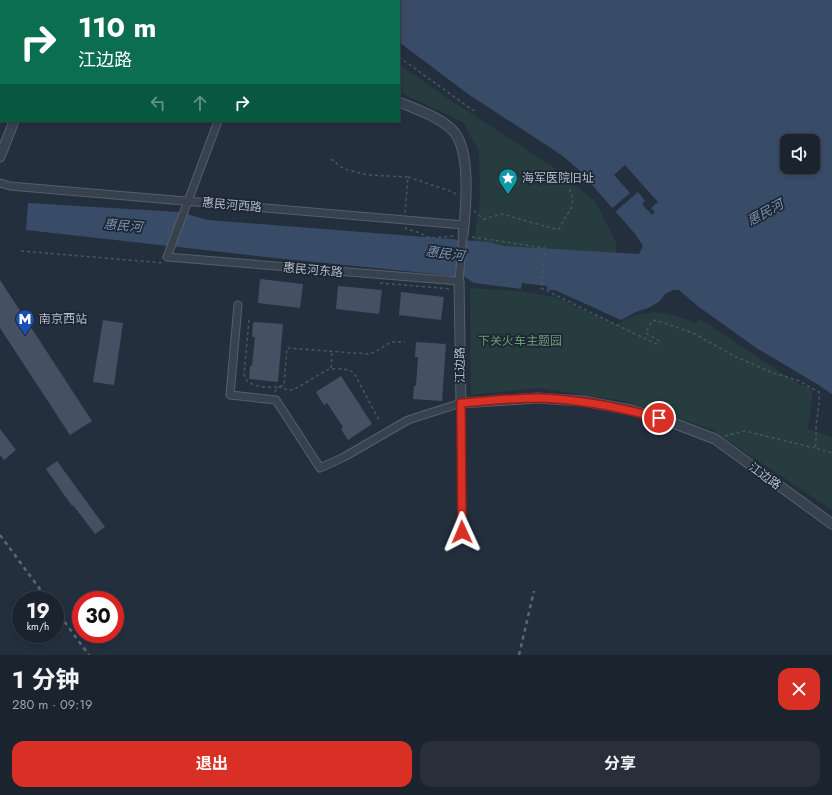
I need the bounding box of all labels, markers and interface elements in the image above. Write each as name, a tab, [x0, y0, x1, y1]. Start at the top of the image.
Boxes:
text: 110 m	[78, 7, 156, 48]
icon: right	[12, 16, 64, 68]
text: 江边路	[78, 47, 132, 73]
icon: left	[147, 92, 169, 114]
icon: ahead	[189, 92, 211, 114]
icon: right	[231, 92, 253, 114]
map controls	[780, 134, 820, 174]
button: sound	[780, 134, 820, 174]
place icon: 海军医院旧址	[497, 167, 519, 195]
place label: 海军医院旧址	[522, 169, 594, 187]
street label: 惠民河西路	[201, 193, 263, 217]
water label: 惠民河	[744, 193, 790, 230]
water label: 惠民河	[103, 214, 146, 237]
water label: 惠民河	[424, 241, 469, 266]
street label: 惠民河东路	[282, 258, 344, 282]
metro station icon: 南京西站	[14, 308, 36, 336]
place label: 南京西站	[39, 310, 87, 328]
park label: 下关火车主题园	[478, 332, 562, 350]
street label: 江边路	[451, 347, 469, 383]
pin	[642, 401, 676, 435]
icon: arrive	[648, 407, 670, 429]
street label: 江边路	[745, 458, 785, 494]
position arrow	[441, 511, 483, 553]
speed limit sign: 30	[72, 591, 124, 643]
text: 19	[26, 597, 50, 626]
text: km/h	[27, 619, 49, 634]
text: 1 分钟	[12, 662, 79, 697]
button: close	[778, 668, 820, 710]
text: 280 m · 09:19	[12, 695, 93, 714]
button: 退出	[12, 741, 412, 787]
button: 分享	[420, 741, 820, 787]

